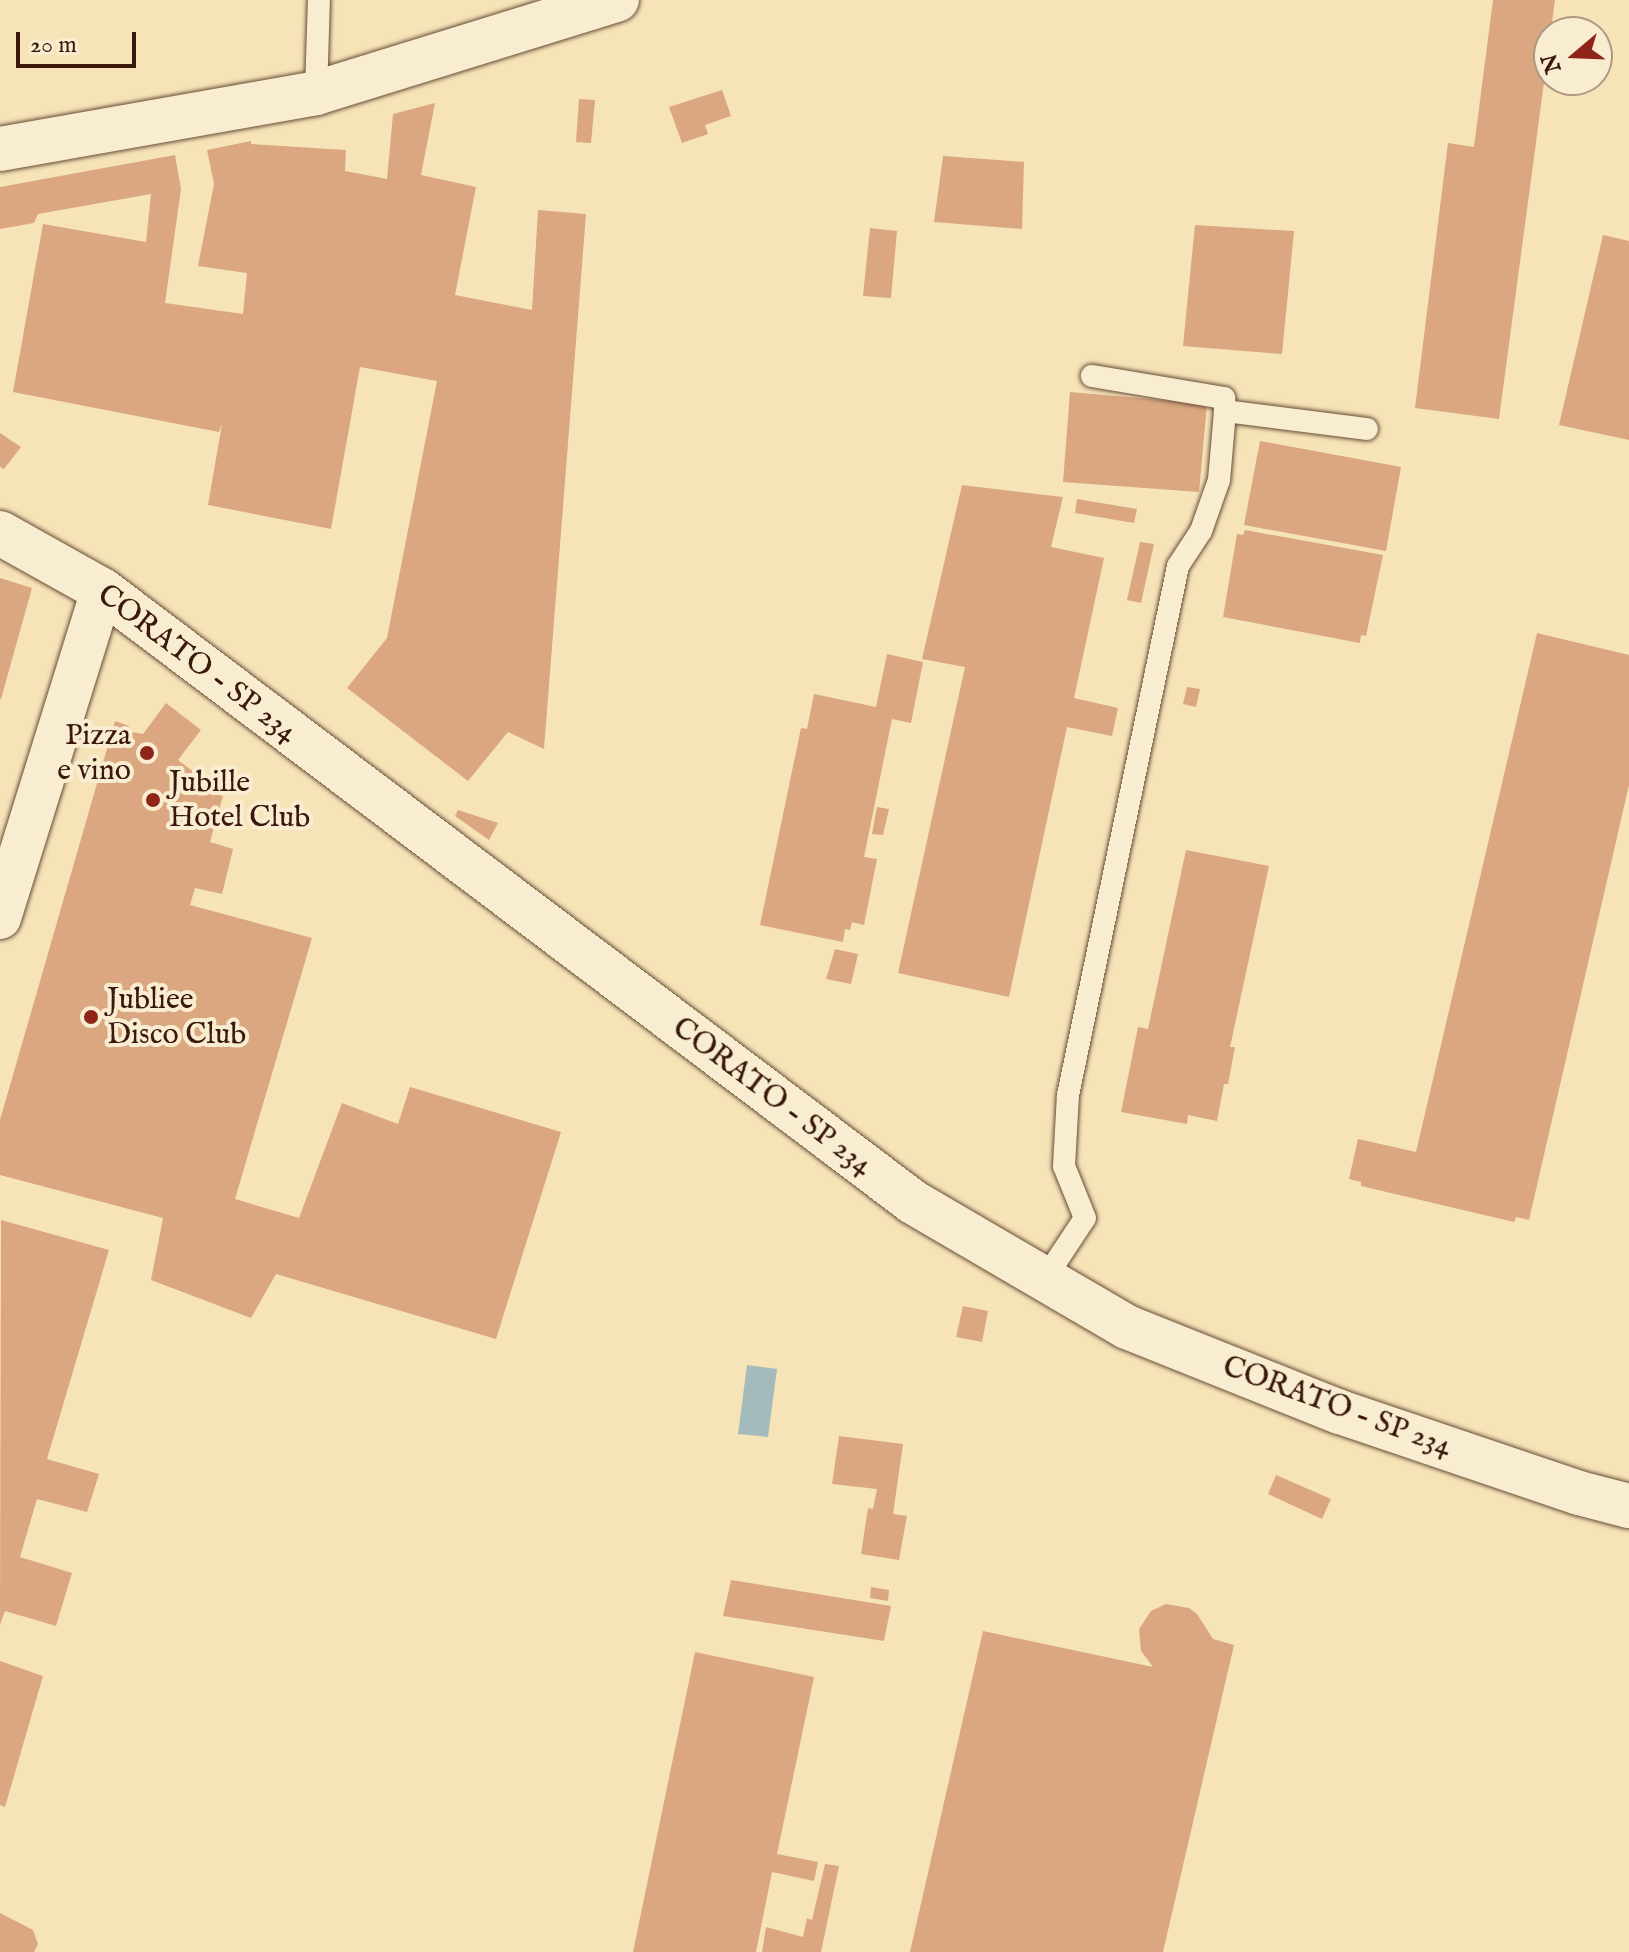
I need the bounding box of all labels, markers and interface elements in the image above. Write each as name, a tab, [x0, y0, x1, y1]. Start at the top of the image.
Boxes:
scale bar	[20, 16, 140, 66]
north arrow	[1533, 16, 1613, 96]
text: 20 m	[30, 30, 77, 61]
text: N	[1536, 50, 1569, 77]
street label: CORATO - SP 234	[90, 577, 304, 751]
place label: Pizza e vino	[57, 718, 131, 788]
marker: Pizza e vino	[138, 744, 156, 762]
place label: Jubille Hotel Club	[169, 765, 310, 836]
marker: Jubille Hotel Club	[144, 791, 162, 809]
place label: Jubliee Disco Club	[107, 982, 246, 1052]
marker: Jubliee Disco Club	[82, 1008, 100, 1026]
street label: CORATO - SP 234	[665, 1010, 879, 1184]
street label: CORATO - SP 234	[1218, 1349, 1456, 1465]

